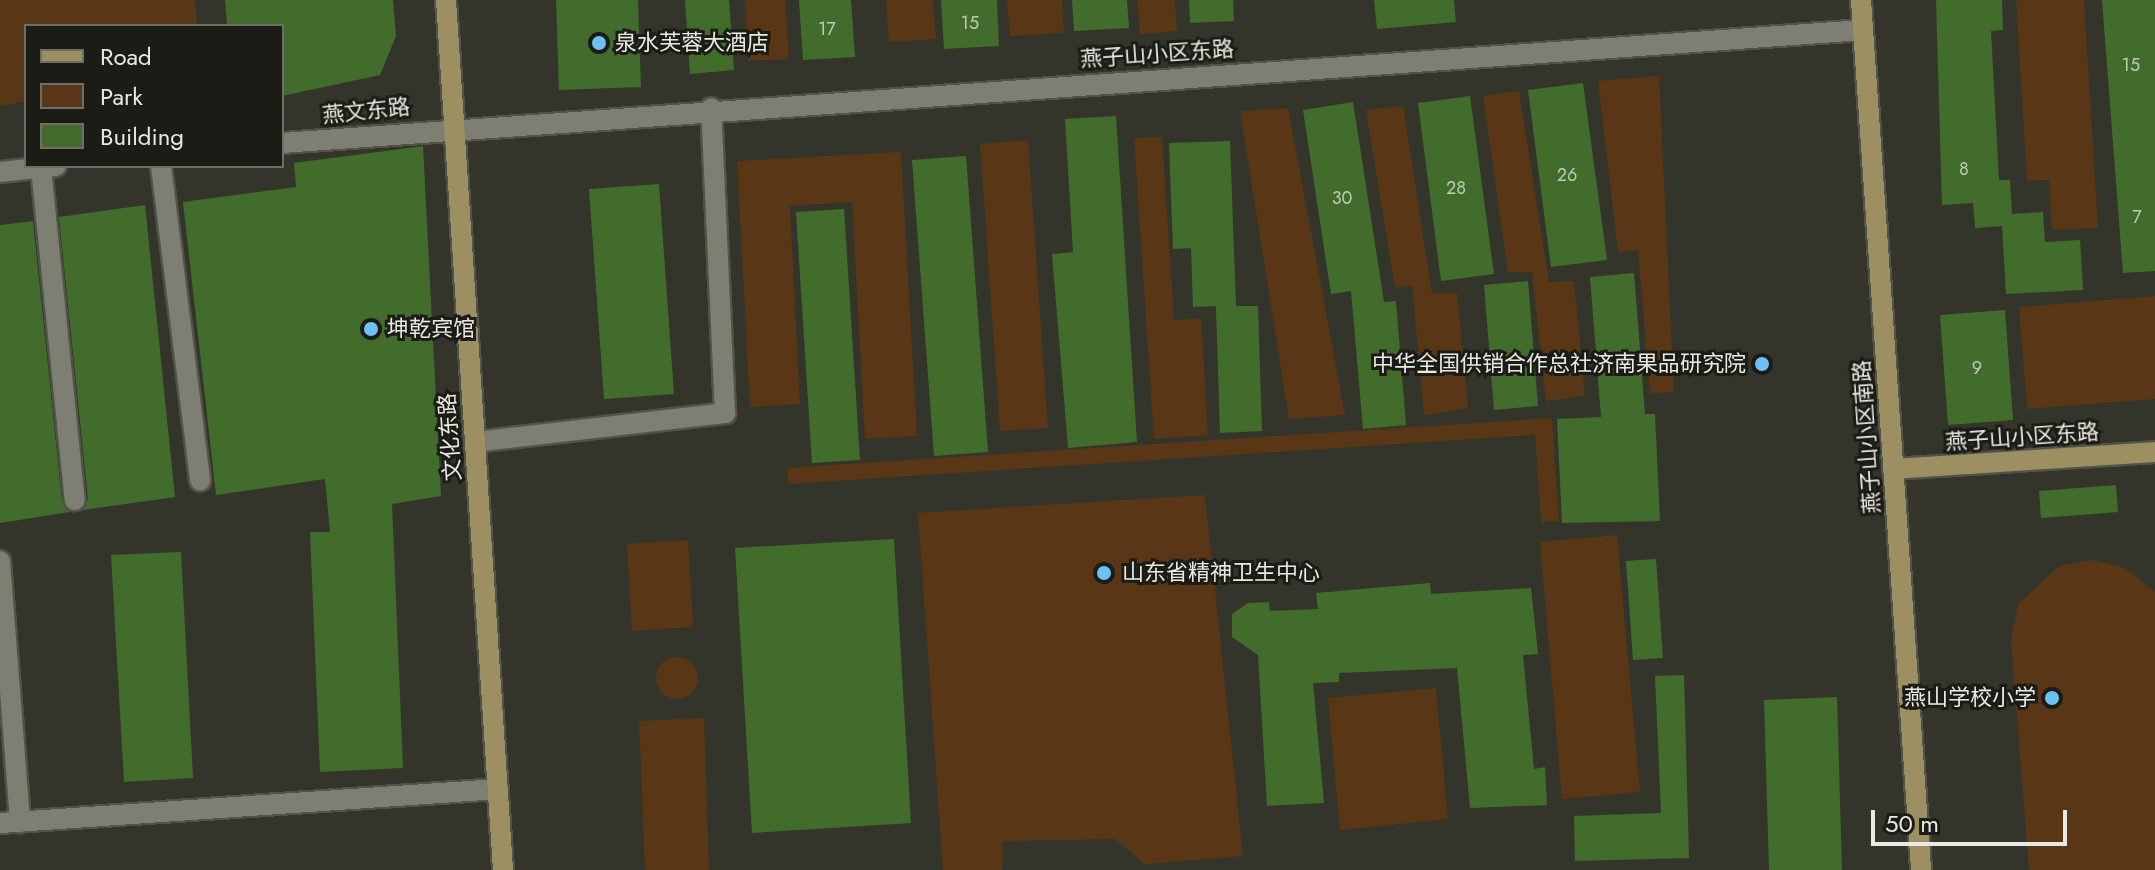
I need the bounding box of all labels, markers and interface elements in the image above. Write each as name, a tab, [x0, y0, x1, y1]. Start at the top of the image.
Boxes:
house number: 15	[961, 12, 979, 34]
house number: 17	[818, 18, 836, 40]
legend	[24, 24, 284, 168]
place label: 泉水芙蓉大酒店	[615, 30, 769, 56]
marker: 泉水芙蓉大酒店	[590, 34, 608, 52]
street label: 燕子山小区东路	[1079, 35, 1235, 73]
text: Road	[100, 39, 152, 74]
house number: 15	[2122, 54, 2140, 76]
text: Park	[100, 79, 143, 114]
street label: 燕文东路	[321, 93, 411, 129]
text: Building	[100, 119, 184, 154]
house number: 8	[1959, 158, 1969, 180]
house number: 26	[1557, 164, 1577, 186]
house number: 28	[1446, 177, 1466, 199]
house number: 30	[1332, 187, 1352, 209]
house number: 7	[2132, 206, 2142, 228]
place label: 坤乾宾馆	[387, 316, 475, 342]
marker: 坤乾宾馆	[362, 320, 380, 338]
place label: 中华全国供销合作总社济南果品研究院	[1372, 351, 1746, 377]
marker: 中华全国供销合作总社济南果品研究院	[1753, 355, 1771, 373]
house number: 9	[1972, 357, 1982, 379]
street label: 燕子山小区南路	[1848, 359, 1886, 515]
street label: 文化东路	[434, 392, 466, 482]
street label: 燕子山小区东路	[1944, 418, 2100, 456]
place label: 山东省精神卫生中心	[1122, 560, 1320, 586]
marker: 山东省精神卫生中心	[1093, 562, 1115, 584]
place label: 燕山学校小学	[1904, 685, 2036, 711]
marker: 燕山学校小学	[2043, 689, 2061, 707]
scale bar	[1875, 794, 2071, 844]
text: 50 m	[1885, 806, 1939, 841]

